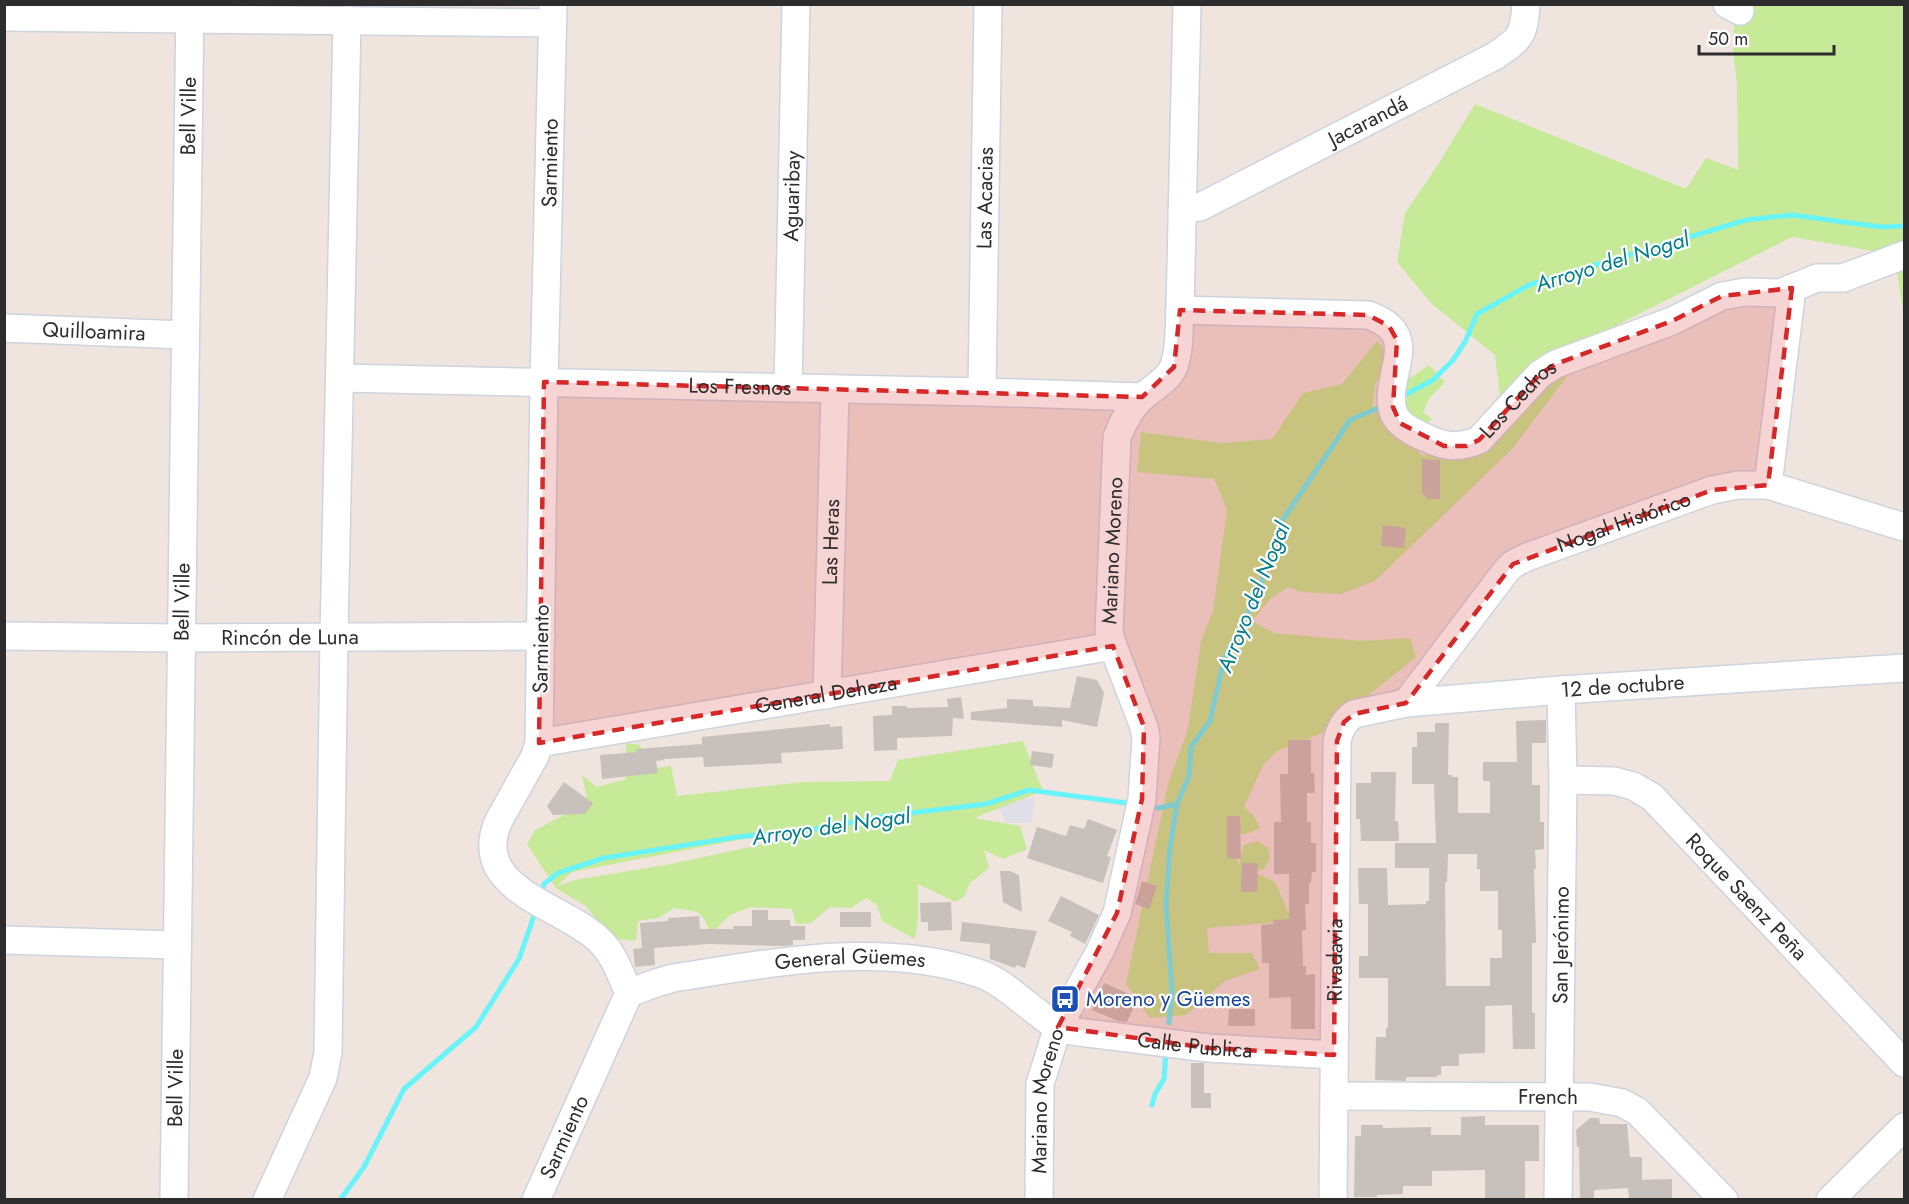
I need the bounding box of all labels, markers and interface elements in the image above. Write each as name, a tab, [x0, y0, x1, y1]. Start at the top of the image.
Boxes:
scale bar	[1699, 18, 1834, 56]
text: 50 m	[1708, 26, 1748, 52]
street label: Bell Ville	[173, 77, 204, 155]
street label: Jacarandá	[1320, 88, 1413, 155]
street label: Sarmiento	[534, 118, 566, 208]
street label: Las Acacias	[969, 147, 1001, 249]
street label: Aguaribay	[776, 150, 808, 242]
water label: Arroyo del Nogal	[1530, 222, 1694, 300]
street label: Quilloamira	[42, 314, 146, 348]
street label: Los Cedros	[1473, 352, 1562, 445]
street label: Los Fresnos	[688, 371, 792, 403]
street label: Mariano Moreno	[1094, 476, 1130, 625]
street label: Nogal Histórico	[1552, 484, 1695, 560]
street label: Las Heras	[815, 499, 847, 585]
water label: Arroyo del Nogal	[1208, 516, 1298, 678]
street label: Bell Ville	[166, 562, 198, 641]
street label: Sarmiento	[525, 604, 557, 694]
street label: Rincón de Luna	[221, 622, 359, 653]
street label: 12 de octubre	[1560, 667, 1686, 705]
street label: General Deheza	[753, 668, 899, 721]
water label: Arroyo del Nogal	[749, 799, 913, 853]
street label: Roque Saenz Peña	[1679, 826, 1814, 967]
street label: San Jerónimo	[1545, 886, 1577, 1004]
street label: Rivadavia	[1320, 918, 1350, 1002]
street label: General Güemes	[773, 941, 928, 978]
bus stop icon: Moreno y Güemes	[1049, 983, 1081, 1015]
place label: Moreno y Güemes	[1086, 984, 1250, 1014]
street label: Mariano Moreno	[1024, 1024, 1072, 1174]
street label: Calle Publica	[1135, 1024, 1253, 1065]
street label: Bell Ville	[160, 1048, 191, 1127]
street label: French	[1518, 1082, 1578, 1112]
street label: Sarmiento	[532, 1090, 596, 1184]

